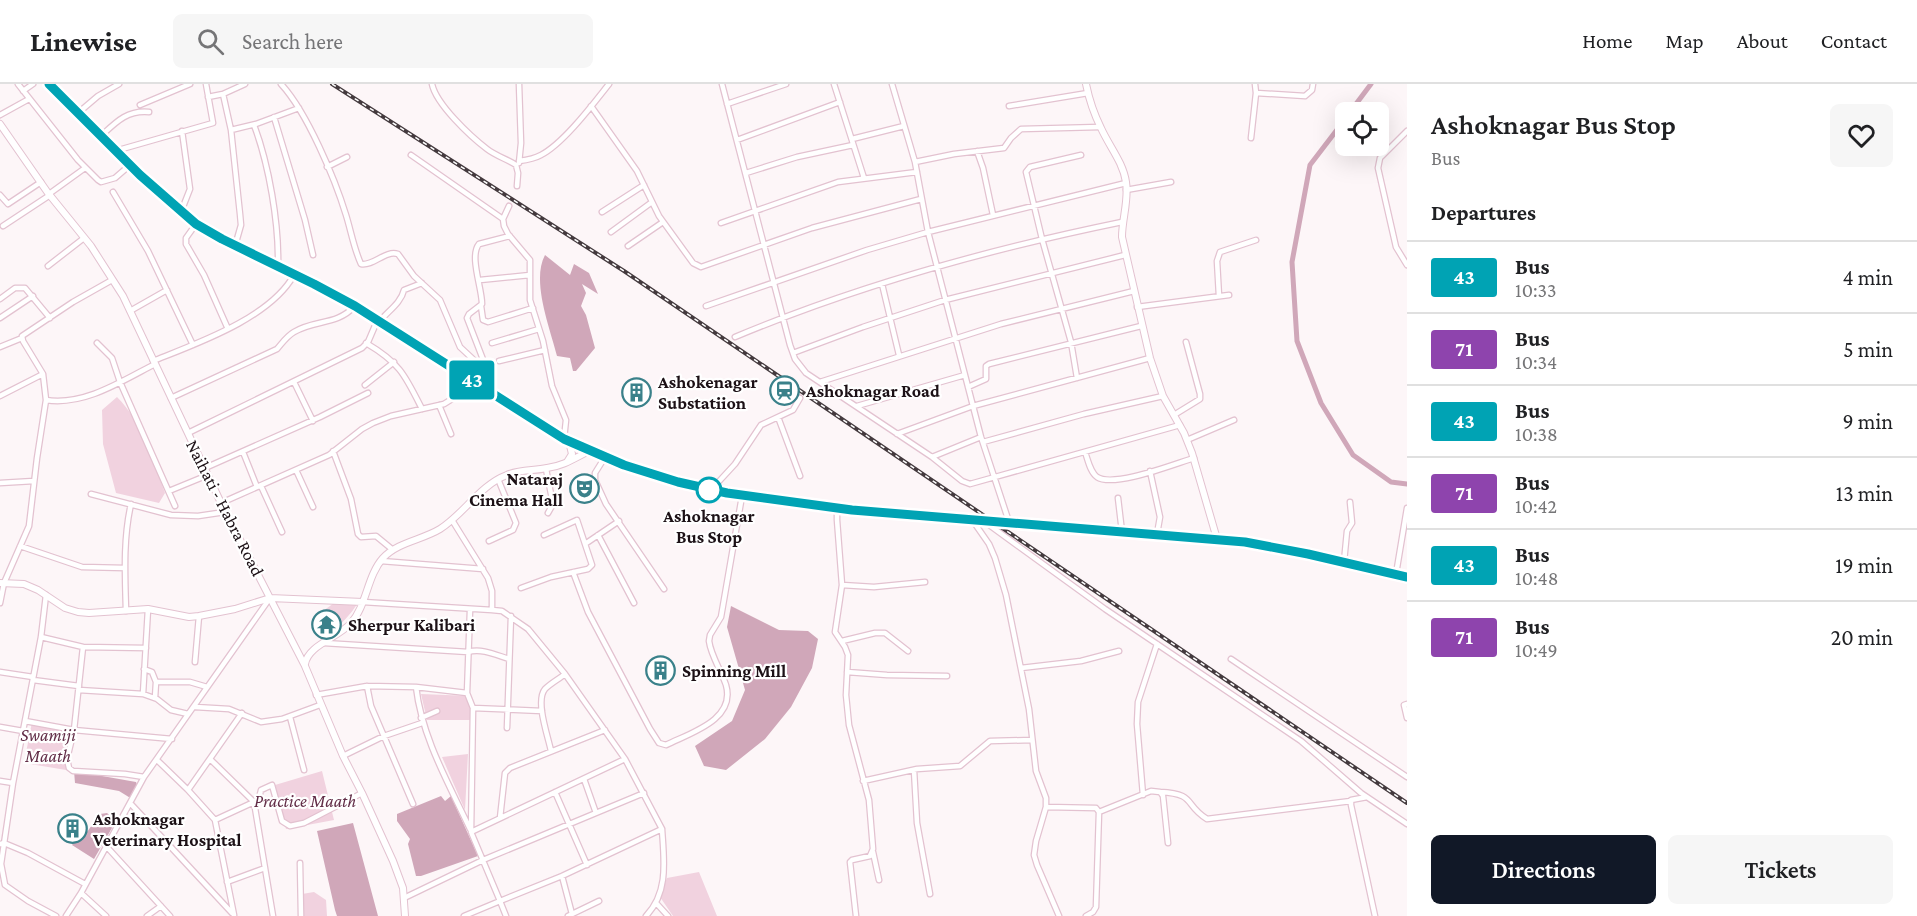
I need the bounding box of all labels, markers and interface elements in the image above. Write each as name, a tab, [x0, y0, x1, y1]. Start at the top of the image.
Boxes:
search box	[173, 14, 593, 68]
icon: search	[194, 25, 227, 58]
text: Linewise	[30, 26, 137, 57]
text: Search here	[242, 29, 343, 54]
text: Home	[1582, 29, 1632, 53]
text: Map	[1665, 29, 1704, 53]
text: About	[1737, 29, 1788, 53]
text: Contact	[1821, 29, 1887, 53]
map controls	[1335, 102, 1389, 156]
button: locate	[1335, 102, 1389, 156]
button: heart	[1830, 104, 1893, 167]
text: Ashoknagar Bus Stop	[1431, 109, 1676, 140]
text: Bus	[1431, 147, 1460, 169]
text: Departures	[1431, 200, 1536, 225]
text: Bus	[1515, 254, 1549, 279]
text: 43	[1453, 265, 1475, 289]
text: 4 min	[1842, 265, 1893, 290]
text: 10:33	[1515, 279, 1556, 301]
text: Bus	[1515, 326, 1549, 351]
text: 71	[1455, 337, 1473, 361]
text: 5 min	[1843, 337, 1893, 362]
text: 10:34	[1515, 351, 1557, 373]
line badge: 43	[445, 360, 499, 400]
text: 43	[461, 368, 483, 392]
place label: Ashokenagar Substatiion	[657, 372, 758, 413]
station icon: Ashoknagar Road	[769, 375, 801, 407]
building icon: Ashokenagar Substatiion	[621, 376, 653, 408]
place label: Ashoknagar Road	[805, 381, 940, 401]
text: Bus	[1515, 398, 1549, 423]
text: 43	[1453, 409, 1475, 433]
text: 9 min	[1842, 409, 1893, 434]
text: 10:38	[1515, 423, 1558, 445]
street label: Naihati - Habra Road	[182, 436, 268, 580]
place label: Nataraj Cinema Hall	[469, 469, 563, 510]
text: Bus	[1515, 470, 1549, 495]
theatre icon: Nataraj Cinema Hall	[568, 473, 600, 505]
marker: Ashoknagar Bus Stop	[696, 477, 722, 503]
text: 71	[1455, 481, 1473, 505]
text: 13 min	[1836, 481, 1893, 506]
text: 10:42	[1515, 495, 1557, 517]
place label: Ashoknagar Bus Stop	[662, 506, 755, 547]
text: Bus	[1515, 542, 1549, 567]
text: 43	[1453, 553, 1475, 577]
text: 19 min	[1835, 553, 1893, 578]
text: 10:48	[1515, 567, 1559, 589]
temple icon: Sherpur Kalibari	[311, 609, 343, 641]
text: Bus	[1515, 614, 1549, 639]
place label: Sherpur Kalibari	[348, 615, 476, 635]
text: 71	[1455, 625, 1473, 649]
text: 20 min	[1831, 625, 1893, 650]
text: 10:49	[1515, 639, 1558, 661]
building icon: Spinning Mill	[645, 655, 677, 687]
place label: Spinning Mill	[682, 661, 786, 681]
park label: Swamiji Maath	[20, 725, 76, 766]
park label: Practice Maath	[254, 791, 356, 811]
place label: Ashoknagar Veterinary Hospital	[92, 809, 242, 850]
building icon: Ashoknagar Veterinary Hospital	[56, 813, 88, 845]
button: Directions	[1431, 835, 1656, 904]
button: Tickets	[1668, 835, 1893, 904]

